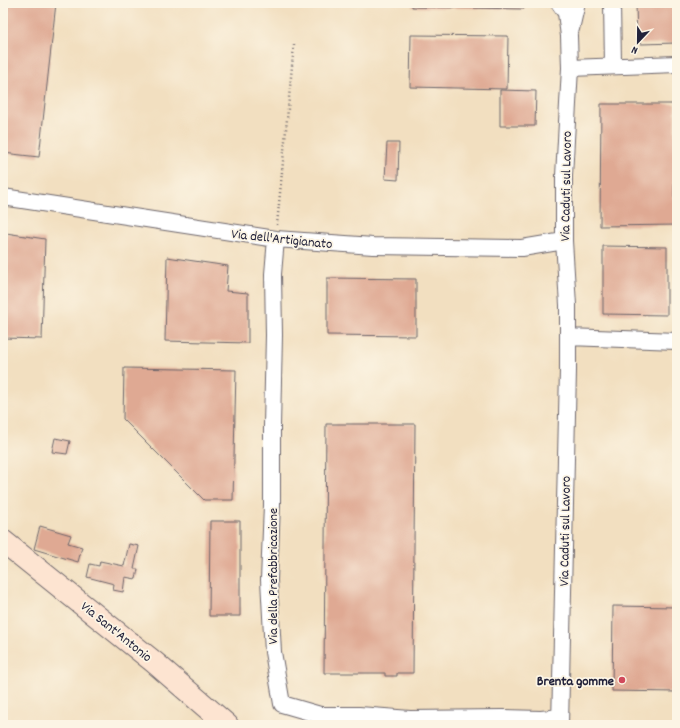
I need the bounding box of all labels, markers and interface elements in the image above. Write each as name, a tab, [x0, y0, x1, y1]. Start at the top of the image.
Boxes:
north arrow	[618, 22, 658, 62]
text: N	[629, 41, 641, 58]
street label: Via Caduti sul Lavoro	[556, 131, 578, 241]
street label: Via dell'Artigianato	[230, 225, 333, 255]
street label: Via Caduti sul Lavoro	[555, 476, 577, 586]
street label: Via della Prefabbricazione	[264, 508, 284, 644]
street label: Via Sant'Antonio	[76, 597, 156, 668]
place label: Brenta gomme	[537, 672, 614, 692]
marker: Brenta gomme	[617, 675, 627, 685]

